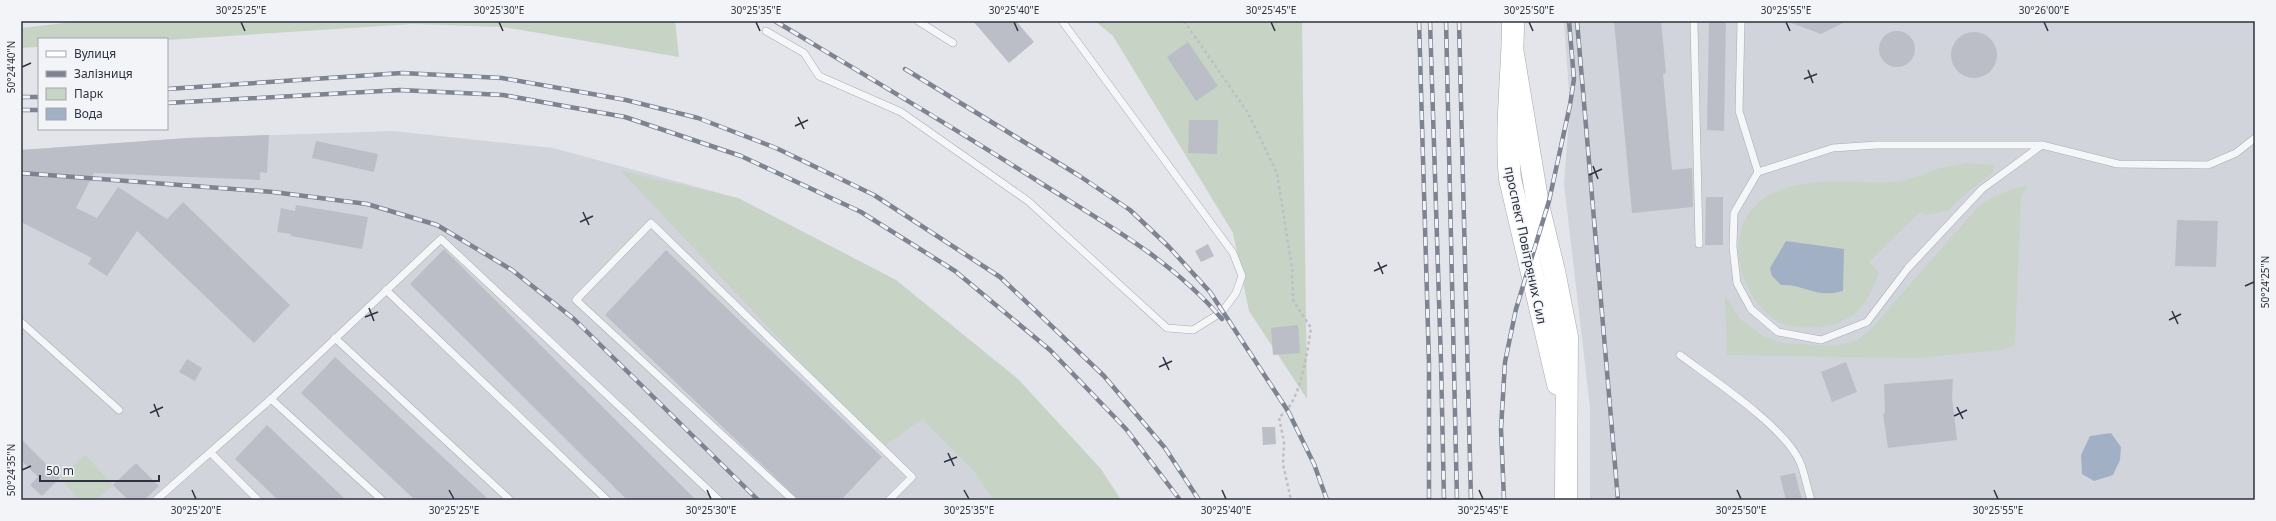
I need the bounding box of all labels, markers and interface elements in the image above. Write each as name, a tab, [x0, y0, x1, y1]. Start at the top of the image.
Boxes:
text: 30°25'25"E	[216, 3, 266, 17]
text: 30°25'30"E	[474, 3, 524, 17]
text: 30°25'35"E	[731, 3, 781, 17]
text: 30°25'40"E	[989, 3, 1039, 17]
text: 30°25'45"E	[1246, 3, 1296, 17]
text: 30°25'50"E	[1504, 3, 1554, 17]
text: 30°25'55"E	[1761, 3, 1811, 17]
text: 30°26'00"E	[2019, 3, 2069, 17]
legend	[38, 38, 168, 130]
text: 50°24'40"N	[4, 41, 18, 93]
text: Вулиця	[74, 45, 116, 62]
text: Залізниця	[74, 65, 133, 82]
text: Парк	[74, 85, 104, 102]
text: Вода	[74, 105, 103, 122]
street label: проспект Повітряних Сил	[1500, 165, 1552, 325]
text: 50°24'25"N	[2258, 256, 2272, 308]
text: 50°24'35"N	[4, 444, 18, 496]
scale bar	[40, 457, 159, 483]
text: 50 m	[46, 462, 74, 479]
text: 30°25'20"E	[171, 503, 221, 517]
text: 30°25'25"E	[429, 503, 479, 517]
text: 30°25'30"E	[686, 503, 736, 517]
text: 30°25'35"E	[944, 503, 994, 517]
text: 30°25'40"E	[1201, 503, 1251, 517]
text: 30°25'45"E	[1458, 503, 1508, 517]
text: 30°25'50"E	[1716, 503, 1766, 517]
text: 30°25'55"E	[1973, 503, 2023, 517]

